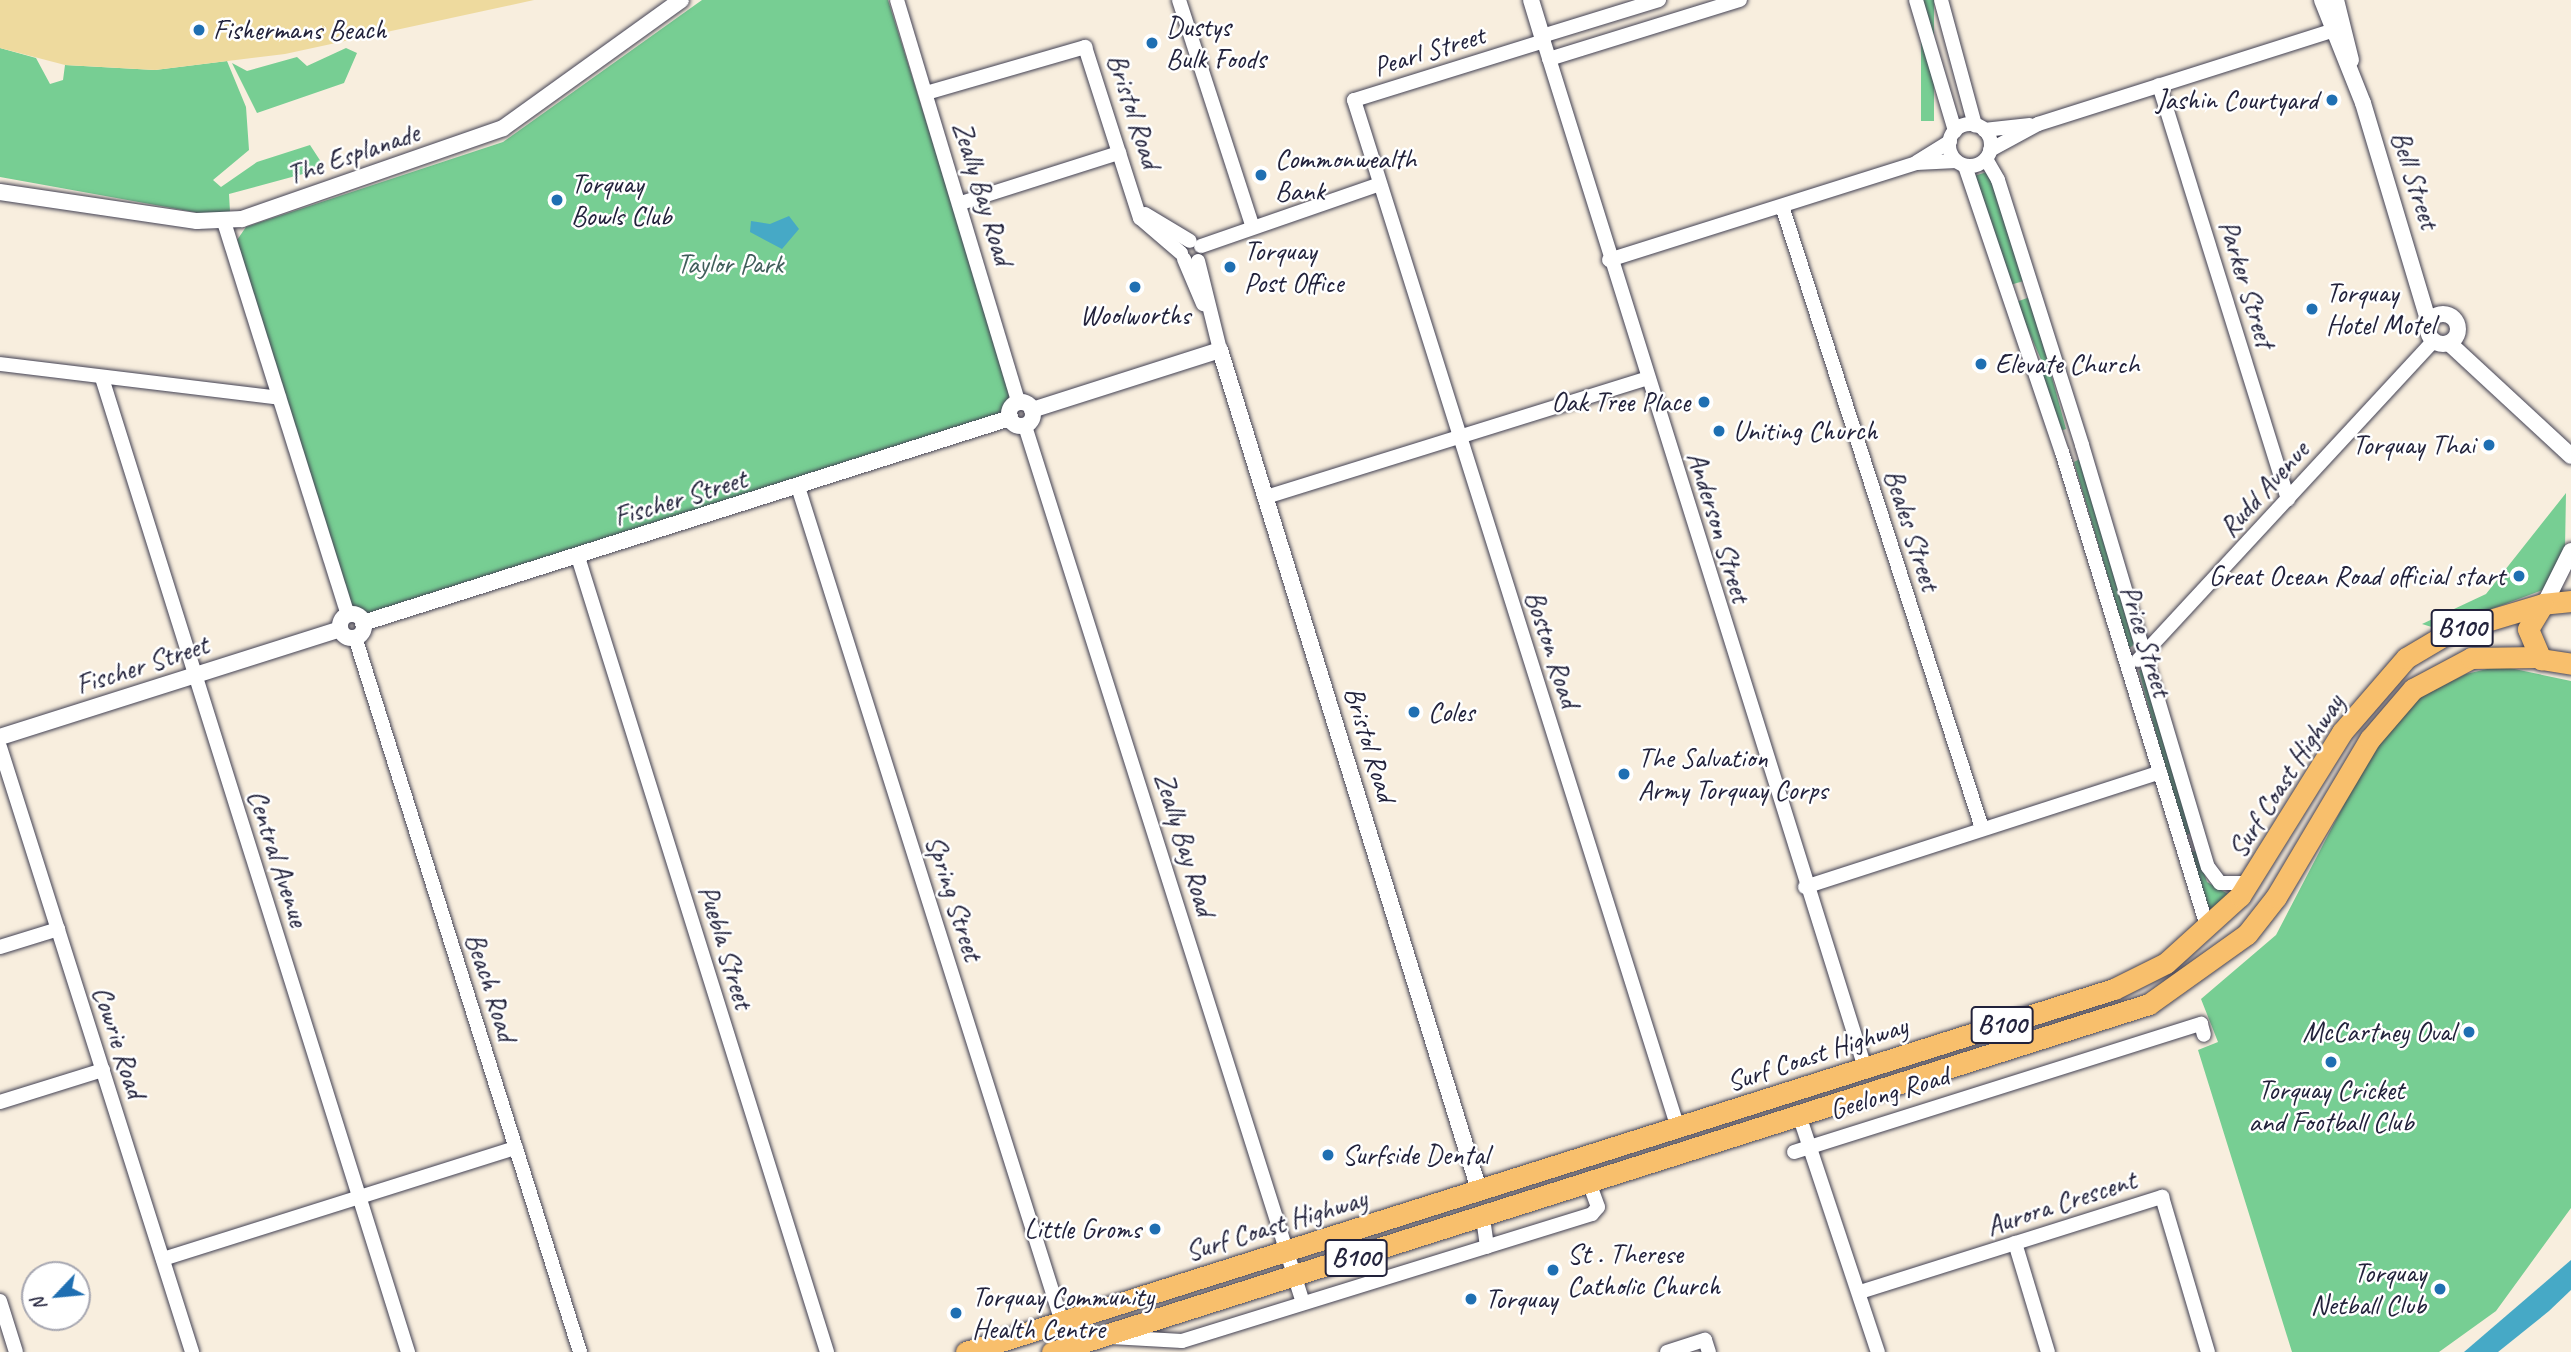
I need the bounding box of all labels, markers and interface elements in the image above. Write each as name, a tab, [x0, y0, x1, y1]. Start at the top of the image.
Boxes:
place label: Dustys Bulk Foods	[1166, 10, 1265, 76]
place label: Fishermans Beach	[213, 13, 386, 47]
street label: Pearl Street	[1369, 18, 1489, 84]
marker: Fishermans Beach	[191, 22, 207, 38]
marker: Dustys Bulk Foods	[1144, 35, 1160, 51]
street label: Bristol Road	[1100, 50, 1168, 172]
place label: Jashin Courtyard	[2156, 83, 2318, 117]
marker: Jashin Courtyard	[2324, 92, 2340, 108]
street label: The Esplanade	[282, 116, 424, 192]
street label: Zeally Bay Road	[945, 117, 1021, 269]
street label: Bell Street	[2383, 127, 2447, 233]
place label: Commonwealth Bank	[1275, 142, 1416, 208]
place label: Torquay Bowls Club	[571, 167, 671, 233]
marker: Commonwealth Bank	[1253, 167, 1269, 183]
marker: Torquay Bowls Club	[549, 192, 565, 208]
street label: Parker Street	[2212, 216, 2282, 352]
place label: Torquay Post Office	[1244, 234, 1343, 300]
park label: Taylor Park	[676, 247, 784, 281]
marker: Torquay Post Office	[1222, 259, 1238, 275]
place label: Torquay Hotel Motel	[2326, 276, 2435, 342]
marker: Woolworths	[1127, 279, 1143, 295]
place label: Woolworths	[1080, 298, 1190, 332]
marker: Torquay Hotel Motel	[2304, 301, 2320, 317]
place label: Elevate Church	[1995, 347, 2139, 381]
marker: Elevate Church	[1973, 356, 1989, 372]
place label: Oak Tree Place	[1552, 385, 1690, 419]
marker: Oak Tree Place	[1696, 394, 1712, 410]
place label: Uniting Church	[1733, 414, 1878, 448]
marker: Uniting Church	[1711, 423, 1727, 439]
place label: Torquay Thai	[2352, 428, 2475, 462]
street label: Rudd Avenue	[2212, 434, 2316, 544]
marker: Torquay Thai	[2481, 437, 2497, 453]
street label: Anderson Street	[1680, 447, 1758, 607]
street label: Fischer Street	[609, 462, 751, 534]
street label: Beales Street	[1877, 465, 1947, 595]
place label: Great Ocean Road official start	[2211, 559, 2505, 593]
marker: Great Ocean Road official start	[2511, 568, 2527, 584]
street label: Price Street	[2113, 581, 2179, 701]
street label: Boston Road	[1518, 587, 1586, 711]
road number: B100	[2430, 606, 2494, 650]
street label: Fischer Street	[72, 628, 212, 702]
street label: Bristol Road	[1337, 683, 1403, 805]
street label: Surf Coast Highway	[2221, 688, 2351, 864]
place label: Coles	[1428, 695, 1474, 729]
marker: Coles	[1406, 704, 1422, 720]
place label: The Salvation Army Torquay Corps	[1638, 741, 1828, 807]
marker: The Salvation Army Torquay Corps	[1616, 766, 1632, 782]
street label: Zeally Bay Road	[1147, 768, 1223, 920]
street label: Central Avenue	[240, 786, 316, 930]
street label: Spring Street	[918, 831, 990, 965]
street label: Puebla Street	[691, 881, 761, 1013]
street label: Beach Road	[458, 929, 524, 1045]
street label: Cowrie Road	[85, 982, 153, 1102]
road number: B100	[1970, 1002, 2034, 1048]
street label: Surf Coast Highway	[1723, 1009, 1911, 1099]
place label: McCartney Oval	[2301, 1015, 2455, 1049]
marker: McCartney Oval	[2461, 1024, 2477, 1040]
marker: Torquay Cricket and Football Club	[2323, 1054, 2339, 1070]
street label: Geelong Road	[1825, 1059, 1953, 1127]
place label: Torquay Cricket and Football Club	[2249, 1073, 2413, 1139]
place label: Surfside Dental	[1342, 1138, 1489, 1172]
marker: Surfside Dental	[1320, 1147, 1336, 1163]
street label: Aurora Crescent	[1982, 1163, 2140, 1243]
street label: Surf Coast Highway	[1181, 1182, 1371, 1268]
place label: Little Groms	[1024, 1212, 1141, 1246]
marker: Little Groms	[1147, 1221, 1163, 1237]
road number: B100	[1324, 1236, 1388, 1280]
place label: St . Therese Catholic Church	[1567, 1237, 1721, 1303]
place label: Torquay Netball Club	[2310, 1256, 2426, 1322]
north arrow	[21, 1261, 91, 1331]
marker: St . Therese Catholic Church	[1545, 1262, 1561, 1278]
place label: Torquay Community Health Centre	[972, 1280, 1154, 1346]
marker: Torquay Netball Club	[2432, 1281, 2448, 1297]
place label: Torquay	[1485, 1282, 1557, 1316]
marker: Torquay	[1463, 1291, 1479, 1307]
text: N	[26, 1294, 52, 1315]
marker: Torquay Community Health Centre	[946, 1303, 966, 1323]

